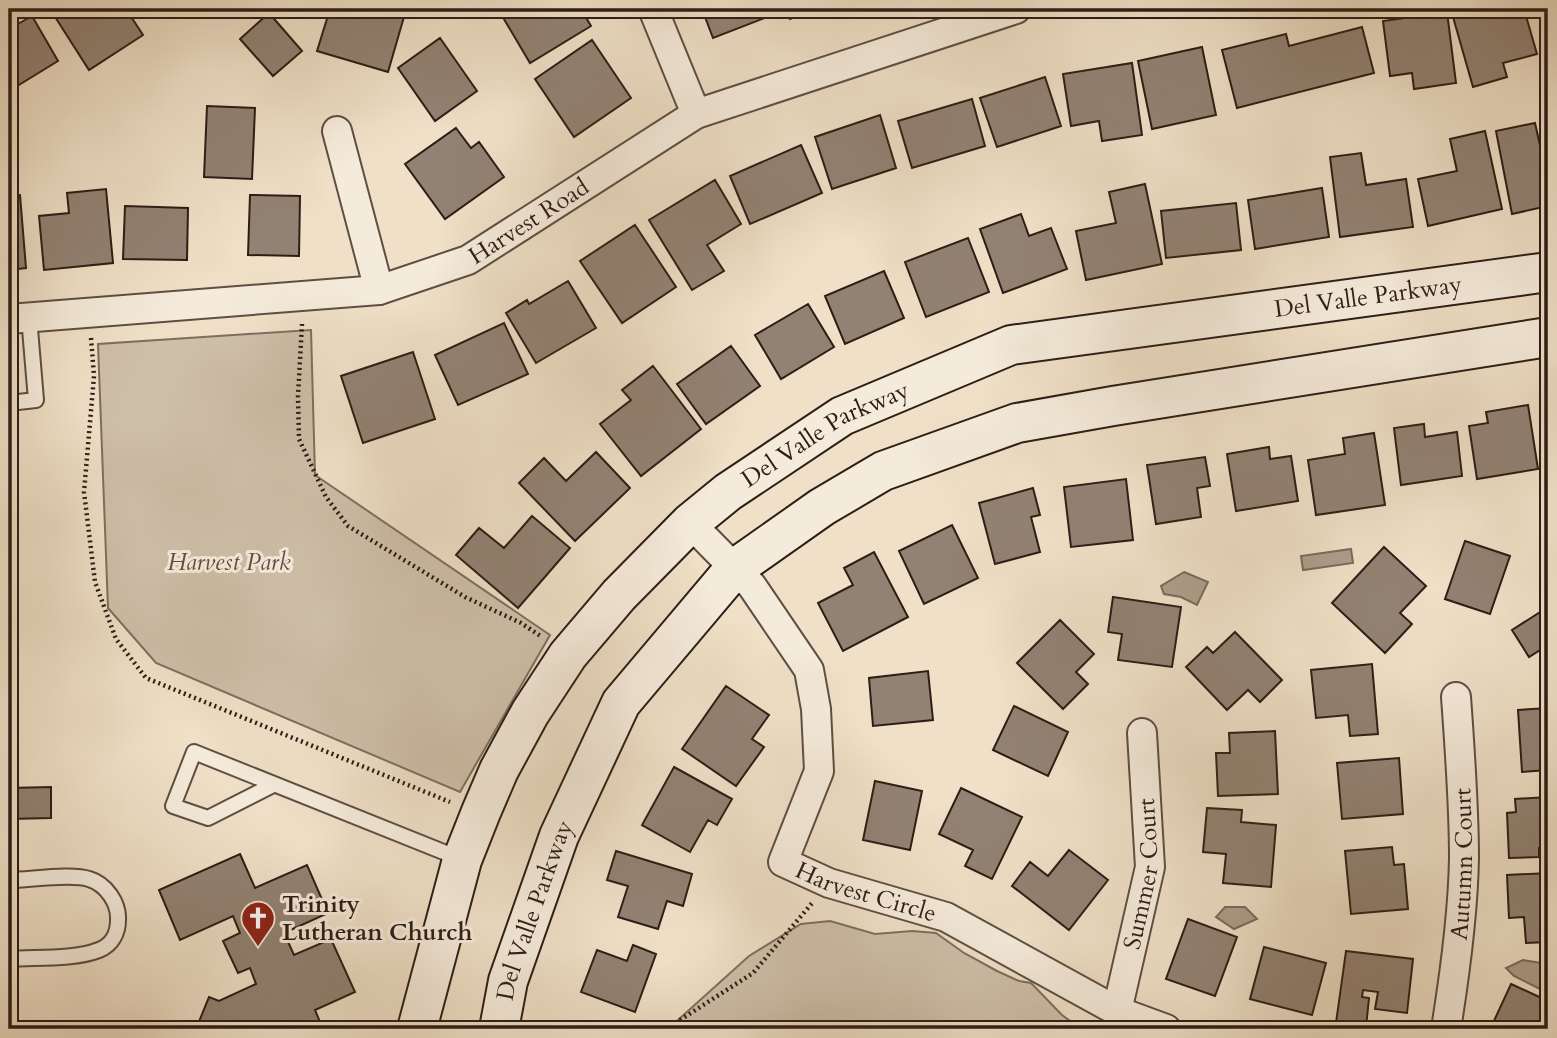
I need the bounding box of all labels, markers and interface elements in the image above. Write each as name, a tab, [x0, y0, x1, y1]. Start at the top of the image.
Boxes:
street label: Harvest Road	[462, 171, 596, 272]
street label: Del Valle Parkway	[1272, 268, 1464, 326]
street label: Del Valle Parkway	[735, 374, 914, 496]
park label: Harvest Park	[167, 546, 291, 579]
street label: Autumn Court	[1443, 787, 1481, 942]
street label: Summer Court	[1116, 797, 1167, 953]
street label: Del Valle Parkway	[489, 814, 581, 1003]
street label: Harvest Circle	[790, 854, 940, 930]
place label: Trinity Lutheran Church	[282, 888, 472, 949]
church icon: Trinity Lutheran Church	[239, 899, 277, 948]

